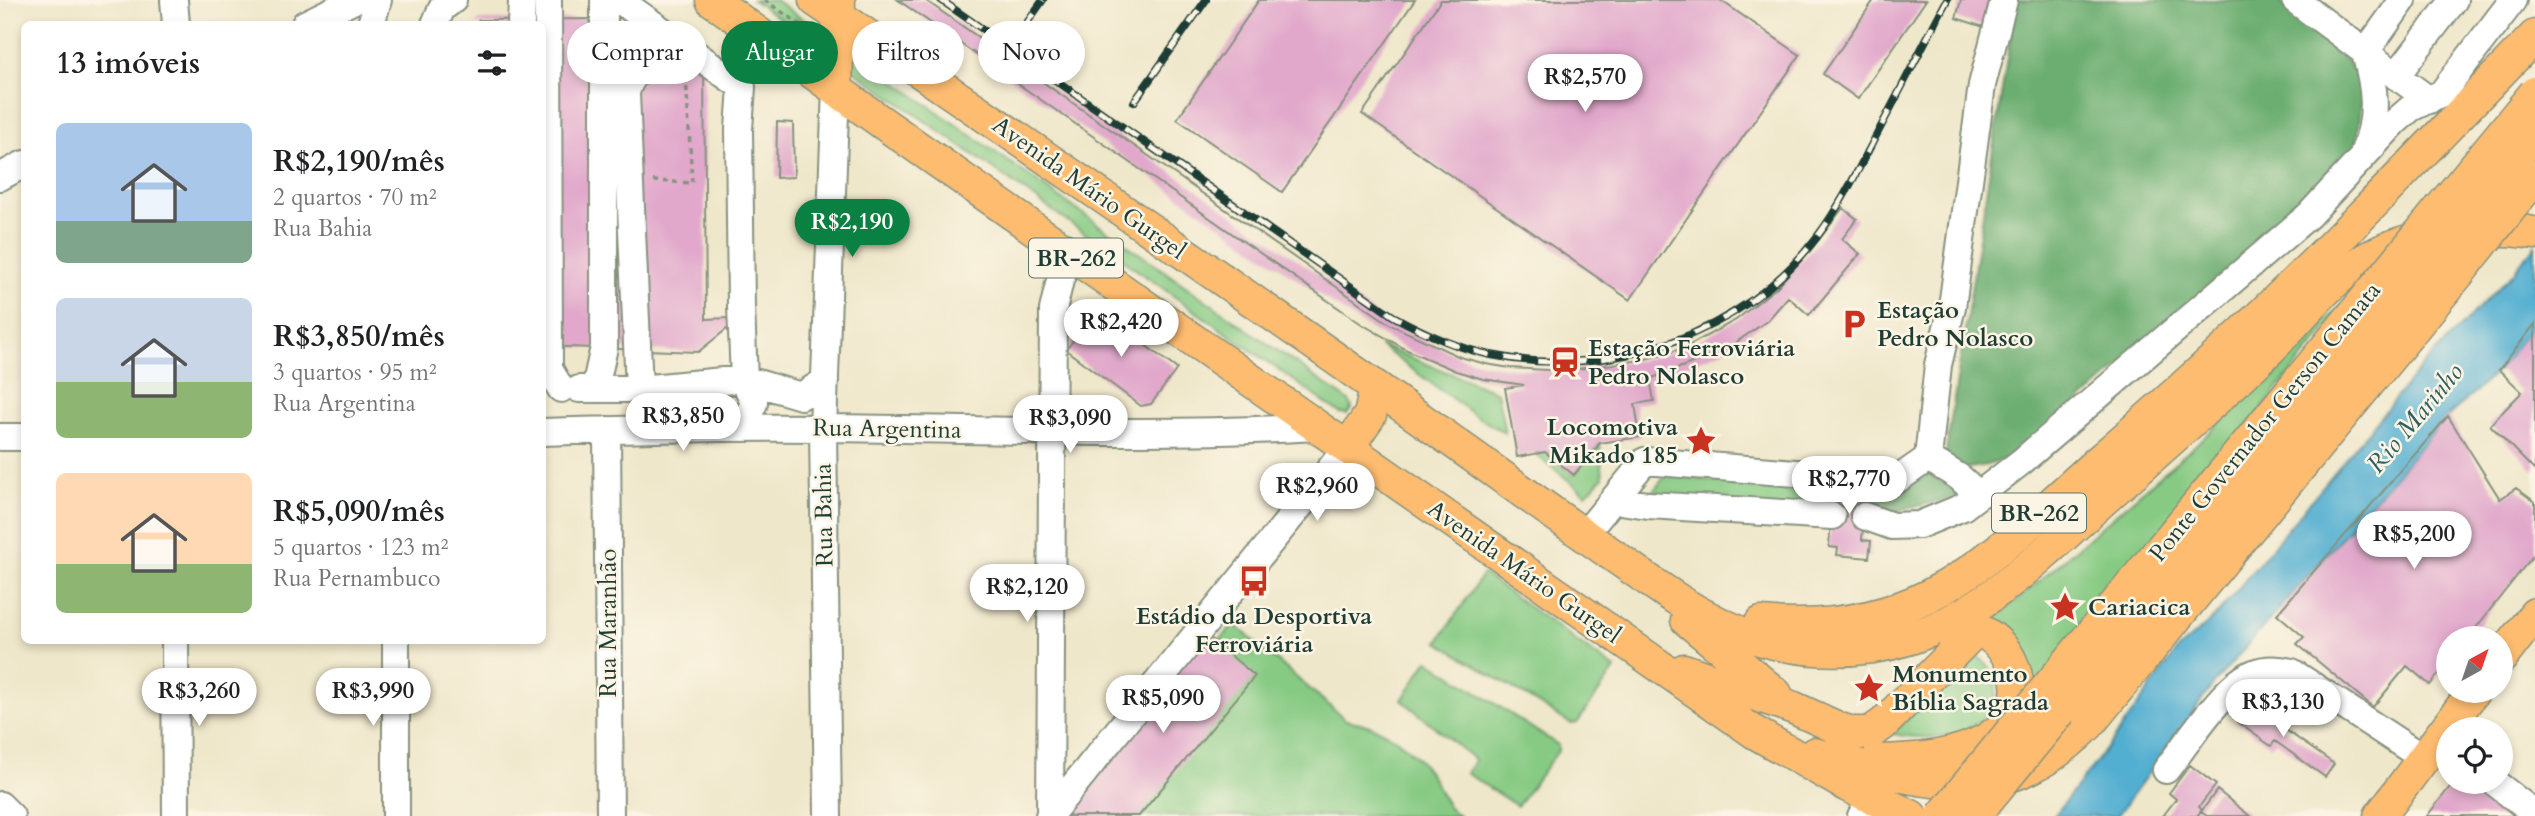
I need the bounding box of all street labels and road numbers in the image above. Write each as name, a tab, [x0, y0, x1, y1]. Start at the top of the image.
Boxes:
street label: Avenida Mário Gurgel	[986, 109, 1192, 267]
road number: BR-262	[1029, 238, 1123, 278]
street label: Ponte Governador Gerson Camata	[2142, 275, 2389, 569]
street label: Rua Argentina	[812, 411, 962, 447]
street label: Rua Bahia	[807, 462, 841, 567]
street label: Avenida Mário Gurgel	[1421, 493, 1627, 651]
road number: BR-262	[1992, 494, 2086, 533]
street label: Rua Maranhão	[592, 549, 625, 697]

